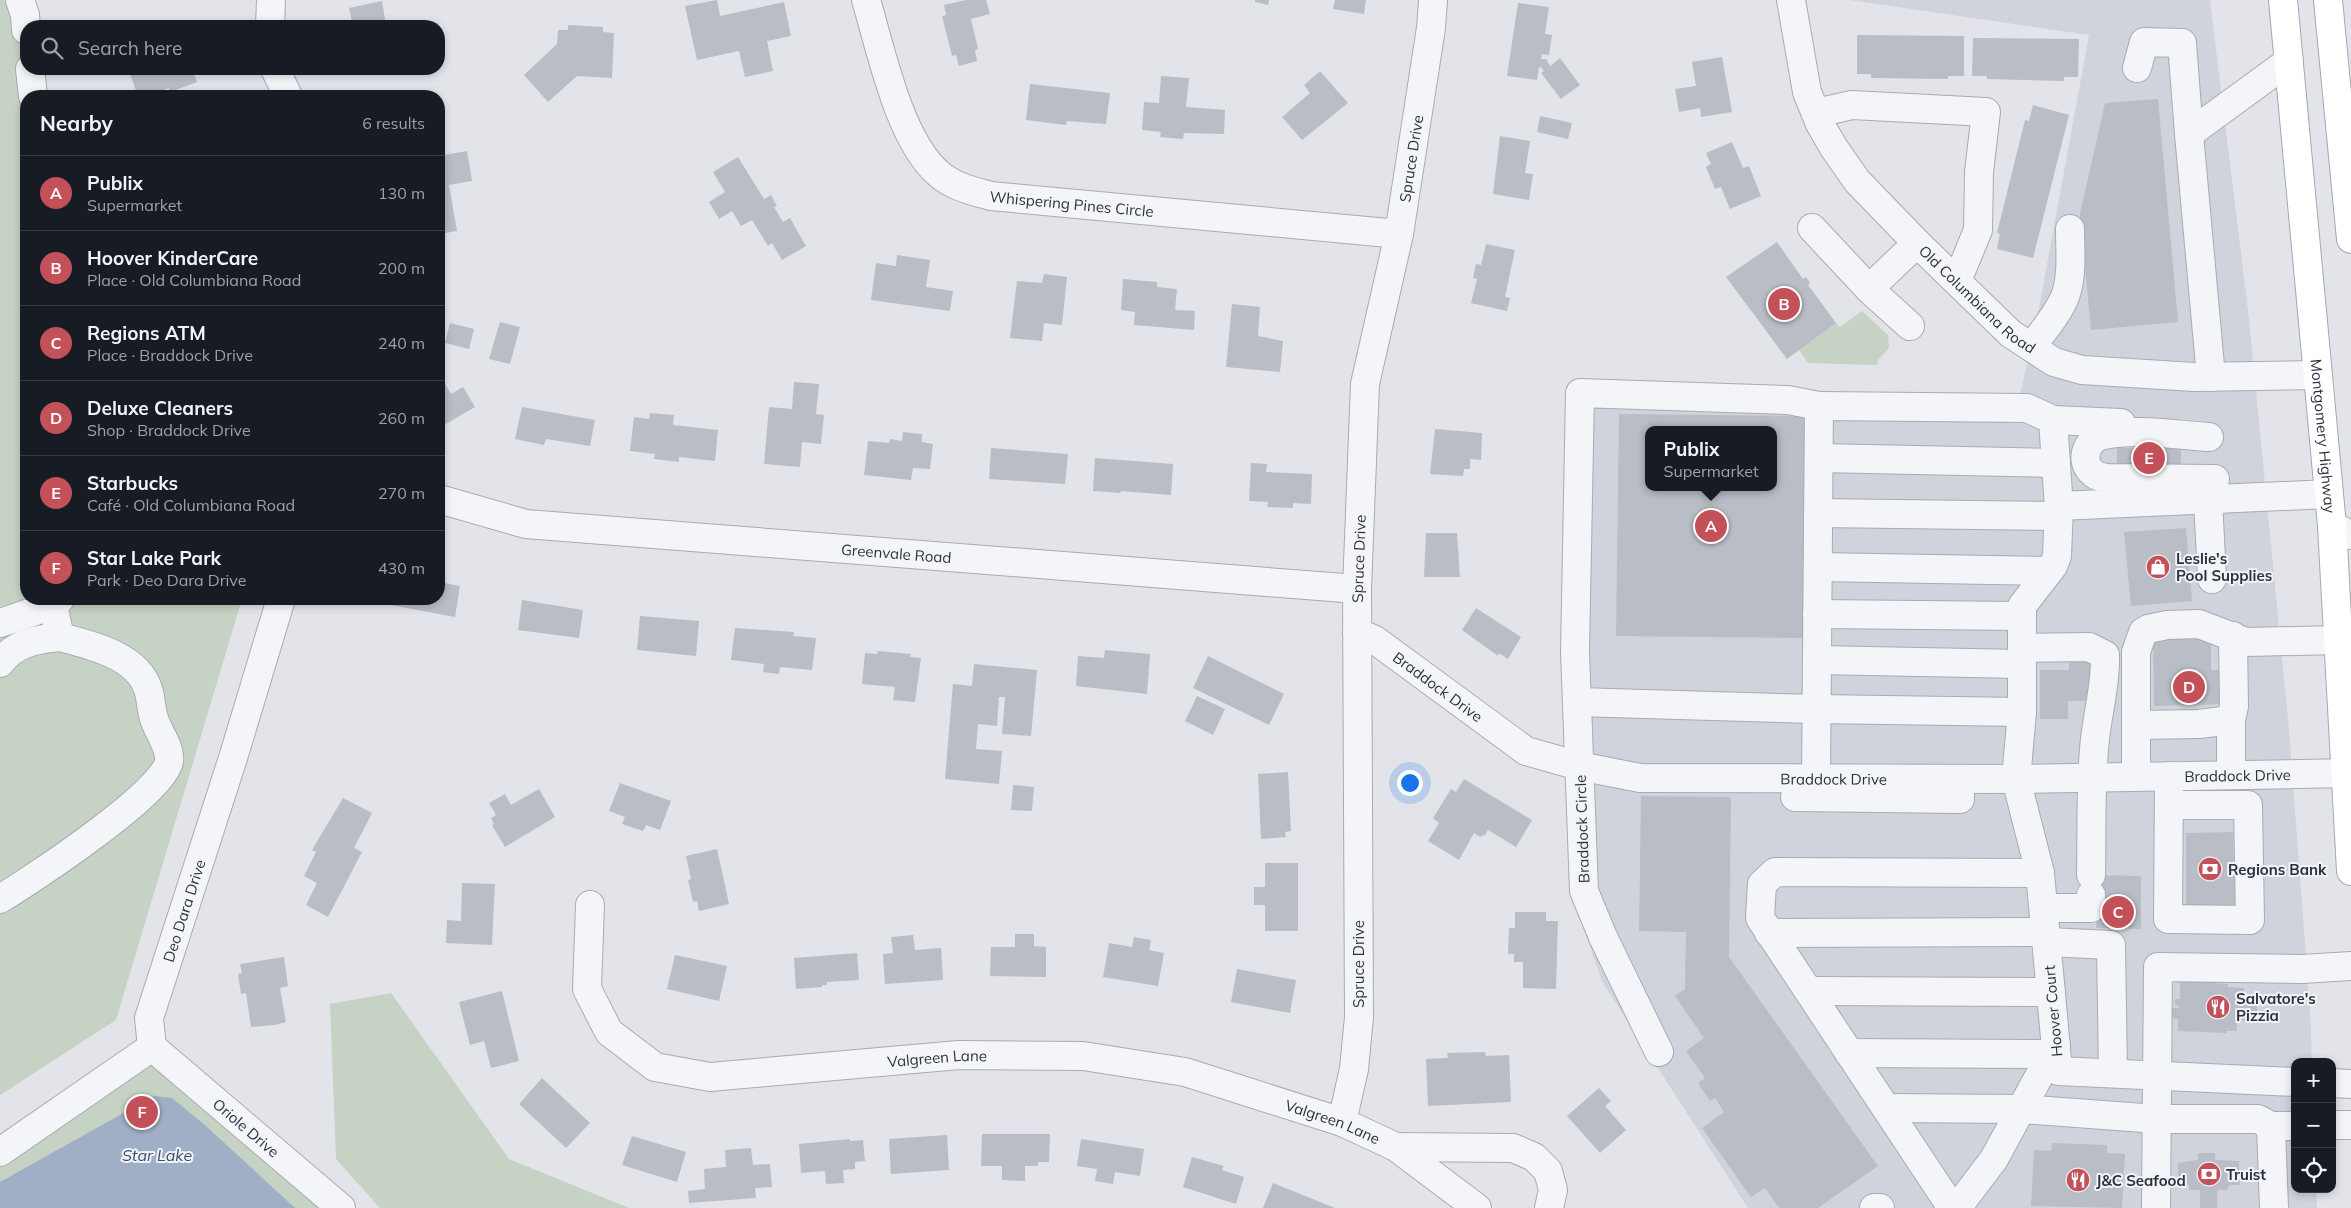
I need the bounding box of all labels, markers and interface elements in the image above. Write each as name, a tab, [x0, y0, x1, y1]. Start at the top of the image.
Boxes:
search box	[20, 20, 445, 75]
icon: search	[38, 34, 66, 62]
text: Search here	[78, 36, 182, 60]
text: Nearby	[40, 110, 113, 136]
text: 6 results	[362, 113, 425, 133]
street label: Spruce Drive	[1395, 113, 1427, 203]
text: Publix	[87, 171, 143, 195]
text: A	[50, 183, 62, 203]
text: 130 m	[378, 183, 425, 203]
street label: Whispering Pines Circle	[989, 186, 1155, 221]
text: Supermarket	[87, 195, 182, 215]
street label: Old Columbiana Road	[1915, 241, 2040, 357]
text: Hoover KinderCare	[87, 246, 258, 270]
text: B	[50, 258, 62, 278]
text: 200 m	[378, 258, 425, 278]
text: Place · Old Columbiana Road	[87, 270, 301, 290]
pin: B	[1768, 285, 1800, 323]
text: Regions ATM	[87, 321, 206, 345]
text: C	[51, 333, 61, 353]
text: 240 m	[378, 333, 425, 353]
text: Place · Braddock Drive	[87, 345, 253, 365]
street label: Montgomery Highway	[2307, 358, 2340, 514]
text: Deluxe Cleaners	[87, 396, 233, 420]
text: D	[50, 408, 62, 428]
text: 260 m	[378, 408, 425, 428]
text: Shop · Braddock Drive	[87, 420, 251, 440]
popup	[1645, 426, 1777, 491]
text: Publix	[1663, 437, 1719, 461]
pin: E	[2133, 439, 2165, 477]
text: Supermarket	[1663, 461, 1759, 481]
text: Starbucks	[87, 471, 178, 495]
text: E	[51, 483, 61, 503]
text: 270 m	[378, 483, 425, 503]
text: Café · Old Columbiana Road	[87, 495, 295, 515]
pin: A	[1695, 507, 1727, 545]
street label: Spruce Drive	[1347, 514, 1369, 603]
street label: Greenvale Road	[840, 539, 952, 567]
text: Star Lake Park	[87, 546, 221, 570]
place label: Leslie's Pool Supplies	[2176, 549, 2272, 585]
shop icon: Leslie's Pool Supplies	[2145, 554, 2171, 580]
text: F	[51, 558, 61, 578]
text: 430 m	[378, 558, 425, 578]
text: Park · Deo Dara Drive	[87, 570, 246, 590]
street label: Braddock Drive	[1390, 647, 1487, 726]
pin: D	[2173, 668, 2205, 706]
street label: Braddock Drive	[2184, 765, 2291, 785]
street label: Braddock Drive	[1780, 769, 1887, 788]
your location	[1397, 770, 1423, 796]
street label: Braddock Circle	[1571, 774, 1593, 884]
bank icon: Regions Bank	[2197, 856, 2223, 882]
street label: Deo Dara Drive	[158, 857, 209, 964]
place label: Regions Bank	[2228, 860, 2327, 879]
pin: C	[2102, 893, 2134, 931]
street label: Spruce Drive	[1349, 920, 1368, 1008]
street label: Hoover Court	[2040, 964, 2066, 1058]
place label: Salvatore's Pizzia	[2236, 989, 2316, 1025]
restaurant icon: Salvatore's Pizzia	[2205, 994, 2231, 1020]
street label: Valgreen Lane	[886, 1045, 987, 1071]
map controls	[2291, 1058, 2336, 1193]
button: +	[2291, 1058, 2336, 1103]
pin: F	[126, 1093, 158, 1131]
street label: Oriole Drive	[209, 1094, 283, 1161]
street label: Valgreen Lane	[1283, 1095, 1383, 1148]
button: −	[2291, 1103, 2336, 1148]
water label: Star Lake	[122, 1145, 192, 1165]
button: locate	[2291, 1148, 2336, 1193]
bank icon: Truist	[2196, 1161, 2222, 1187]
place label: Truist	[2226, 1165, 2266, 1184]
restaurant icon: J&C Seafood	[2065, 1167, 2091, 1193]
place label: J&C Seafood	[2096, 1171, 2186, 1190]

